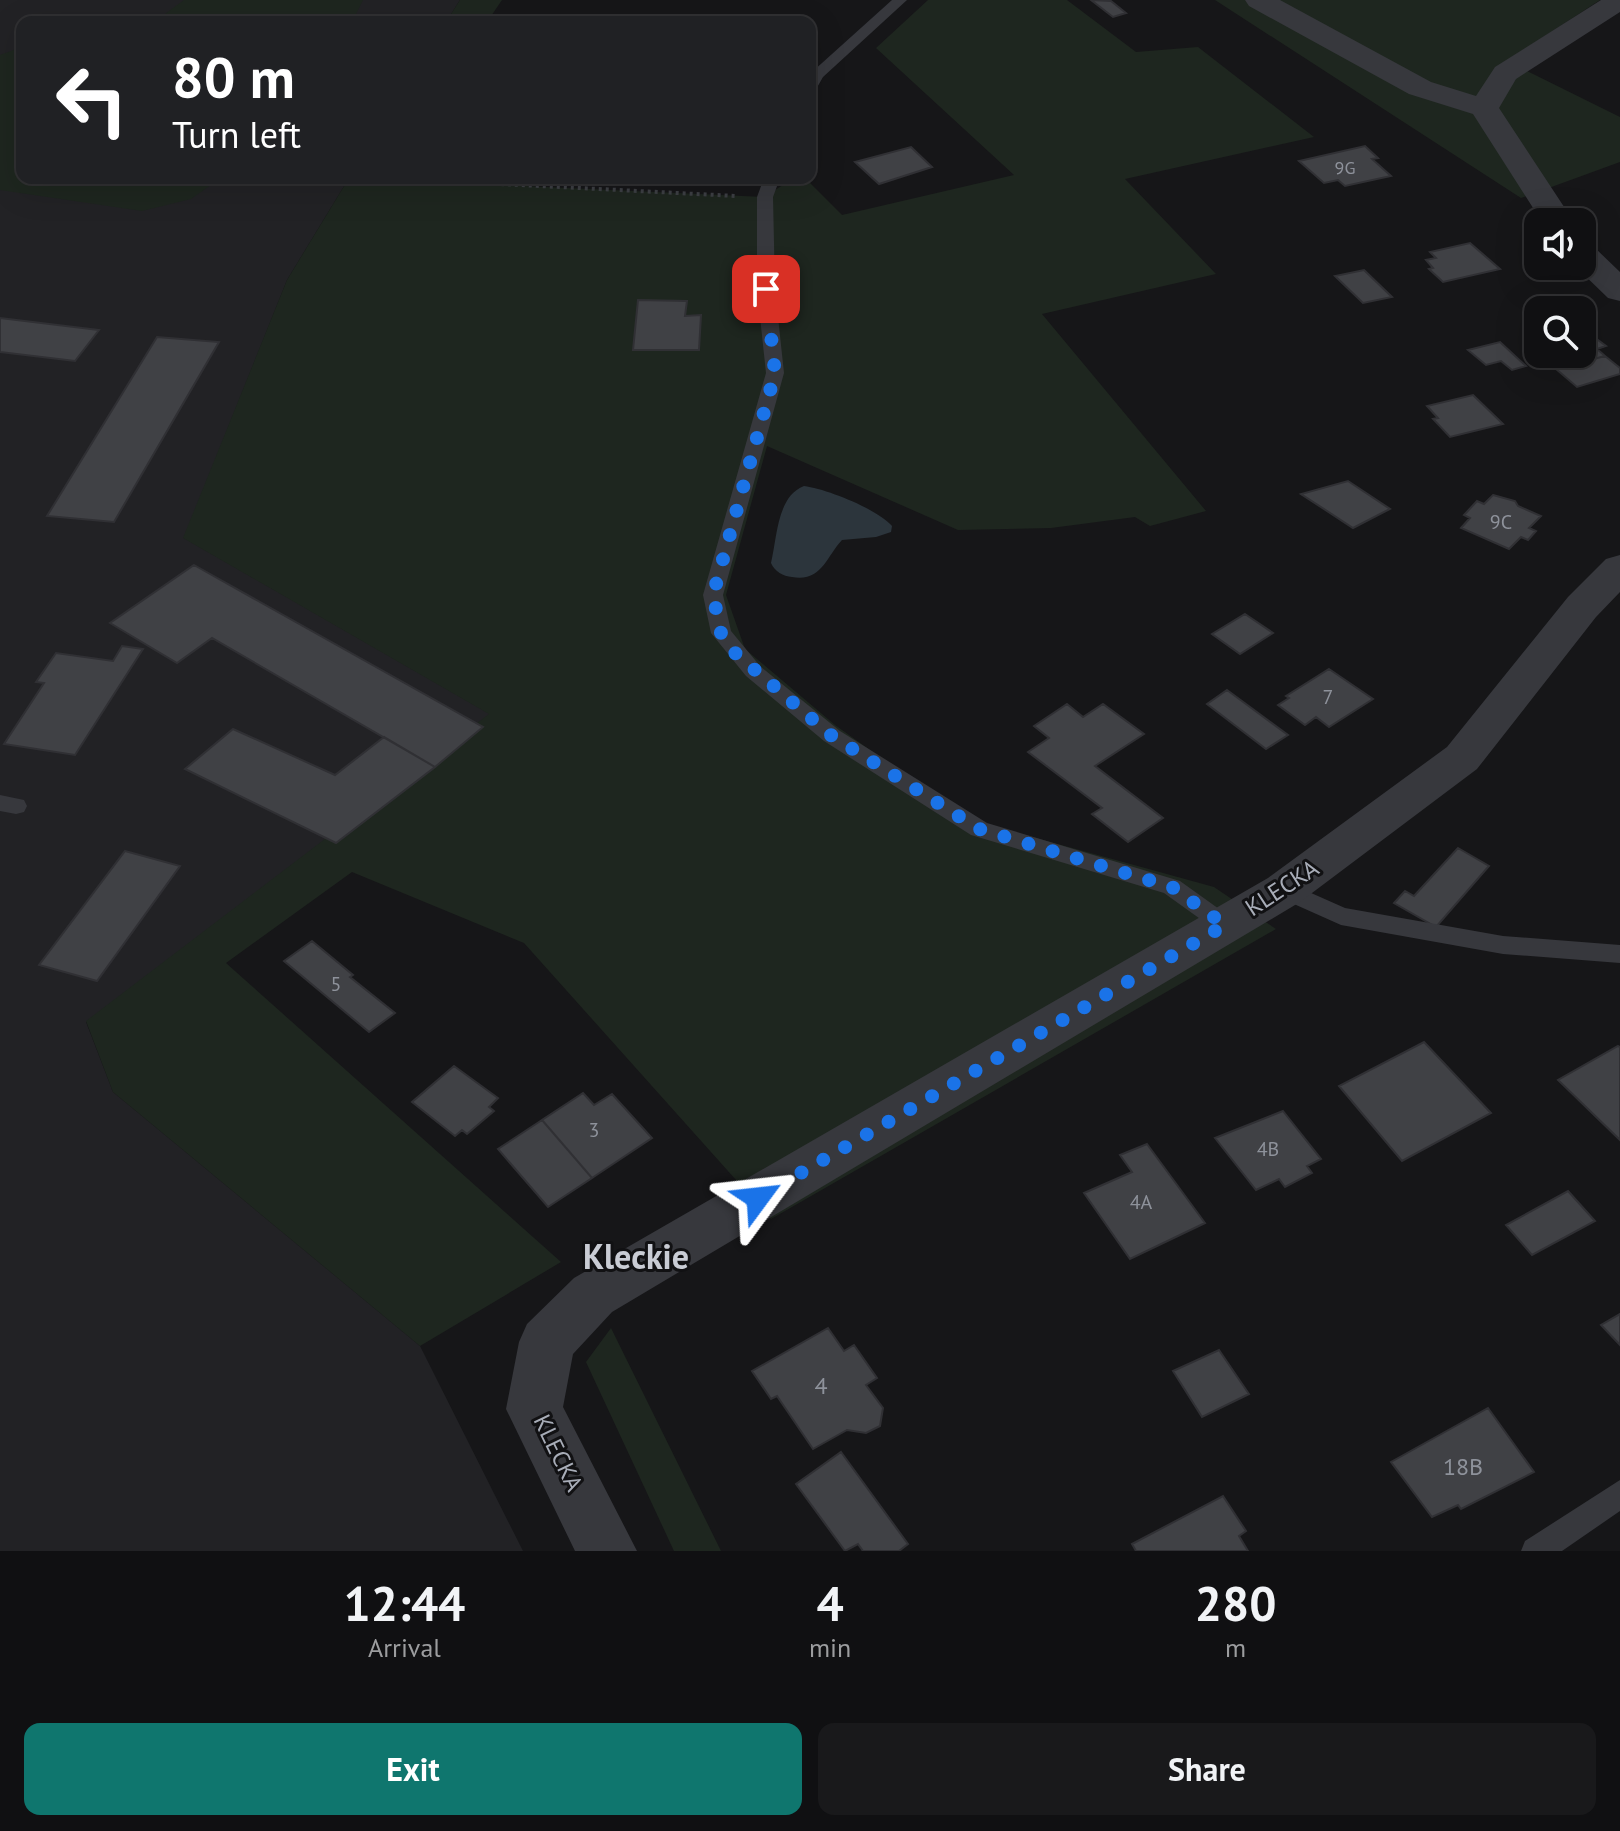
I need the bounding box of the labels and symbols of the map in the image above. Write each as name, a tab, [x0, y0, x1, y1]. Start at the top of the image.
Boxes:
house number: 9G	[1335, 156, 1355, 179]
pin	[732, 255, 800, 323]
house number: 9C	[1490, 509, 1512, 535]
house number: 7	[1323, 684, 1333, 710]
street label: KLECKA	[1239, 852, 1324, 923]
house number: 5	[331, 971, 341, 997]
house number: 3	[589, 1117, 599, 1143]
house number: 4B	[1257, 1136, 1279, 1162]
position arrow	[716, 1156, 800, 1240]
house number: 4A	[1130, 1189, 1153, 1215]
district label: Kleckie	[583, 1234, 689, 1278]
house number: 4	[814, 1370, 828, 1401]
street label: KLECKA	[527, 1409, 590, 1496]
house number: 18B	[1443, 1451, 1483, 1482]

